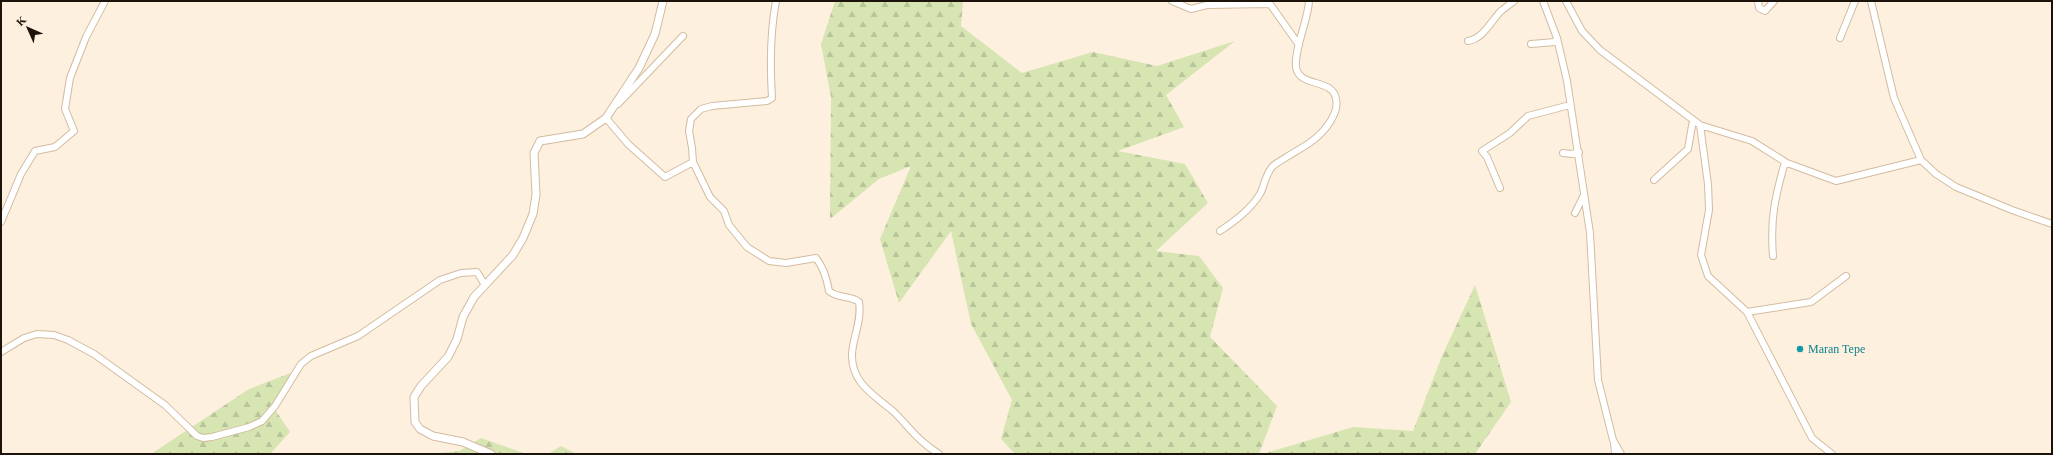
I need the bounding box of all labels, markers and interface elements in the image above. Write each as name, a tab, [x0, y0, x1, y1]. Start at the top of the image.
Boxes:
north arrow	[8, 8, 48, 48]
text: K	[14, 13, 29, 28]
place label: Maran Tepe	[1808, 342, 1865, 356]
marker: Maran Tepe	[1795, 344, 1805, 354]

